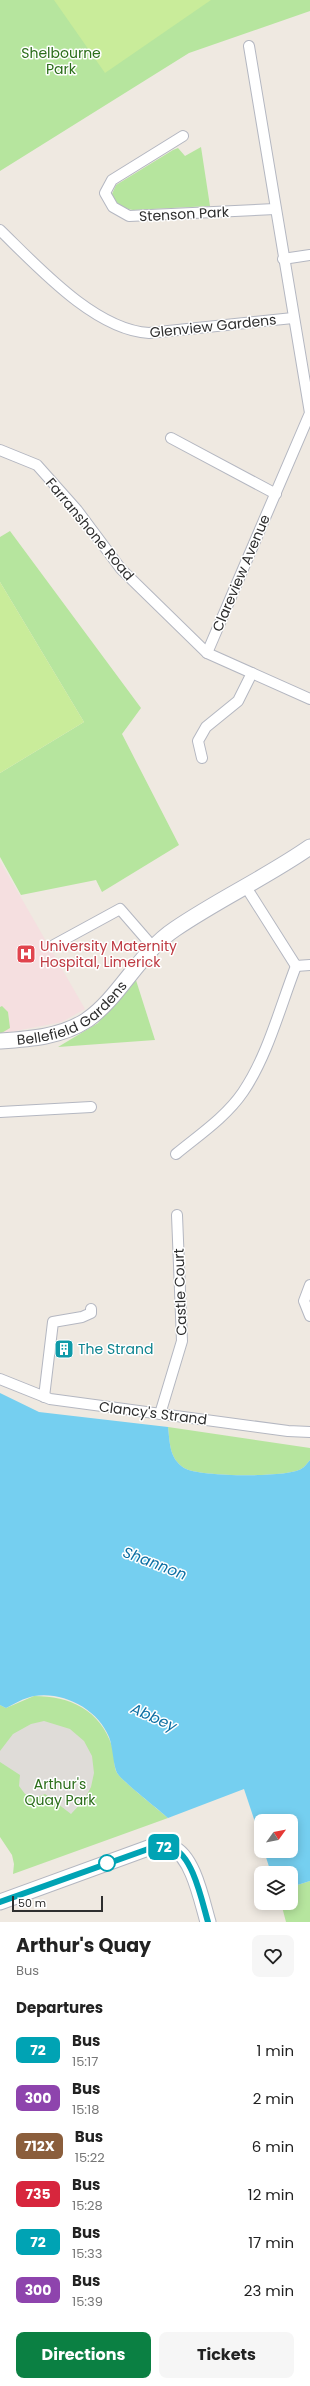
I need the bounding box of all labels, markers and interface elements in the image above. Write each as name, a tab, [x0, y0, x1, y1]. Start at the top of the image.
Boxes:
park label: Shelbourne Park	[21, 43, 101, 79]
street label: Stenson Park	[139, 202, 230, 226]
street label: Glenview Gardens	[149, 309, 277, 343]
street label: Farranshone Road	[41, 473, 139, 585]
street label: Clareview Avenue	[207, 511, 275, 635]
place label: University Maternity Hospital, Limerick	[40, 936, 177, 972]
hospital icon: University Maternity Hospital, Limerick	[15, 943, 37, 965]
street label: Bellefield Gardens	[16, 976, 131, 1050]
street label: Castle Court	[168, 1248, 192, 1336]
building icon: The Strand	[53, 1338, 75, 1360]
place label: The Strand	[78, 1339, 153, 1359]
street label: Clancy's Strand	[98, 1396, 208, 1430]
water label: Shannon	[120, 1541, 190, 1585]
water label: Abbey	[127, 1697, 181, 1737]
park label: Arthur's Quay Park	[24, 1774, 96, 1810]
north arrow	[254, 1814, 298, 1858]
map controls	[254, 1814, 298, 1910]
line badge: 72	[146, 1834, 182, 1860]
text: 72	[156, 1837, 172, 1857]
unlabelled marker	[98, 1854, 116, 1872]
button: layers	[254, 1866, 298, 1910]
scale bar	[12, 1894, 103, 1913]
text: 50 m	[18, 1895, 46, 1911]
text: Arthur's Quay	[16, 1932, 151, 1959]
button: heart	[252, 1935, 294, 1977]
text: Bus	[16, 1961, 39, 1980]
text: Departures	[16, 1997, 103, 2018]
text: Bus	[72, 2030, 100, 2051]
text: 72	[30, 2040, 46, 2060]
text: 1 min	[256, 2040, 294, 2061]
text: 15:17	[72, 2052, 98, 2071]
text: Bus	[72, 2078, 100, 2099]
text: 300	[25, 2088, 51, 2108]
text: 2 min	[253, 2088, 294, 2109]
text: 15:18	[72, 2100, 99, 2119]
text: Bus	[75, 2126, 103, 2147]
text: 712X	[24, 2136, 55, 2156]
text: 6 min	[252, 2136, 294, 2157]
text: 15:22	[75, 2148, 105, 2167]
text: Bus	[72, 2174, 100, 2195]
text: 735	[25, 2184, 51, 2204]
text: 12 min	[248, 2184, 294, 2205]
text: 15:28	[72, 2196, 103, 2215]
text: Bus	[72, 2222, 100, 2243]
text: 72	[30, 2232, 46, 2252]
text: 17 min	[248, 2232, 294, 2253]
text: 15:33	[72, 2244, 102, 2263]
text: Bus	[72, 2270, 100, 2291]
text: 300	[25, 2280, 51, 2300]
text: 23 min	[244, 2280, 294, 2301]
text: 15:39	[72, 2292, 103, 2311]
button: Directions	[16, 2332, 151, 2378]
button: Tickets	[159, 2332, 294, 2378]

